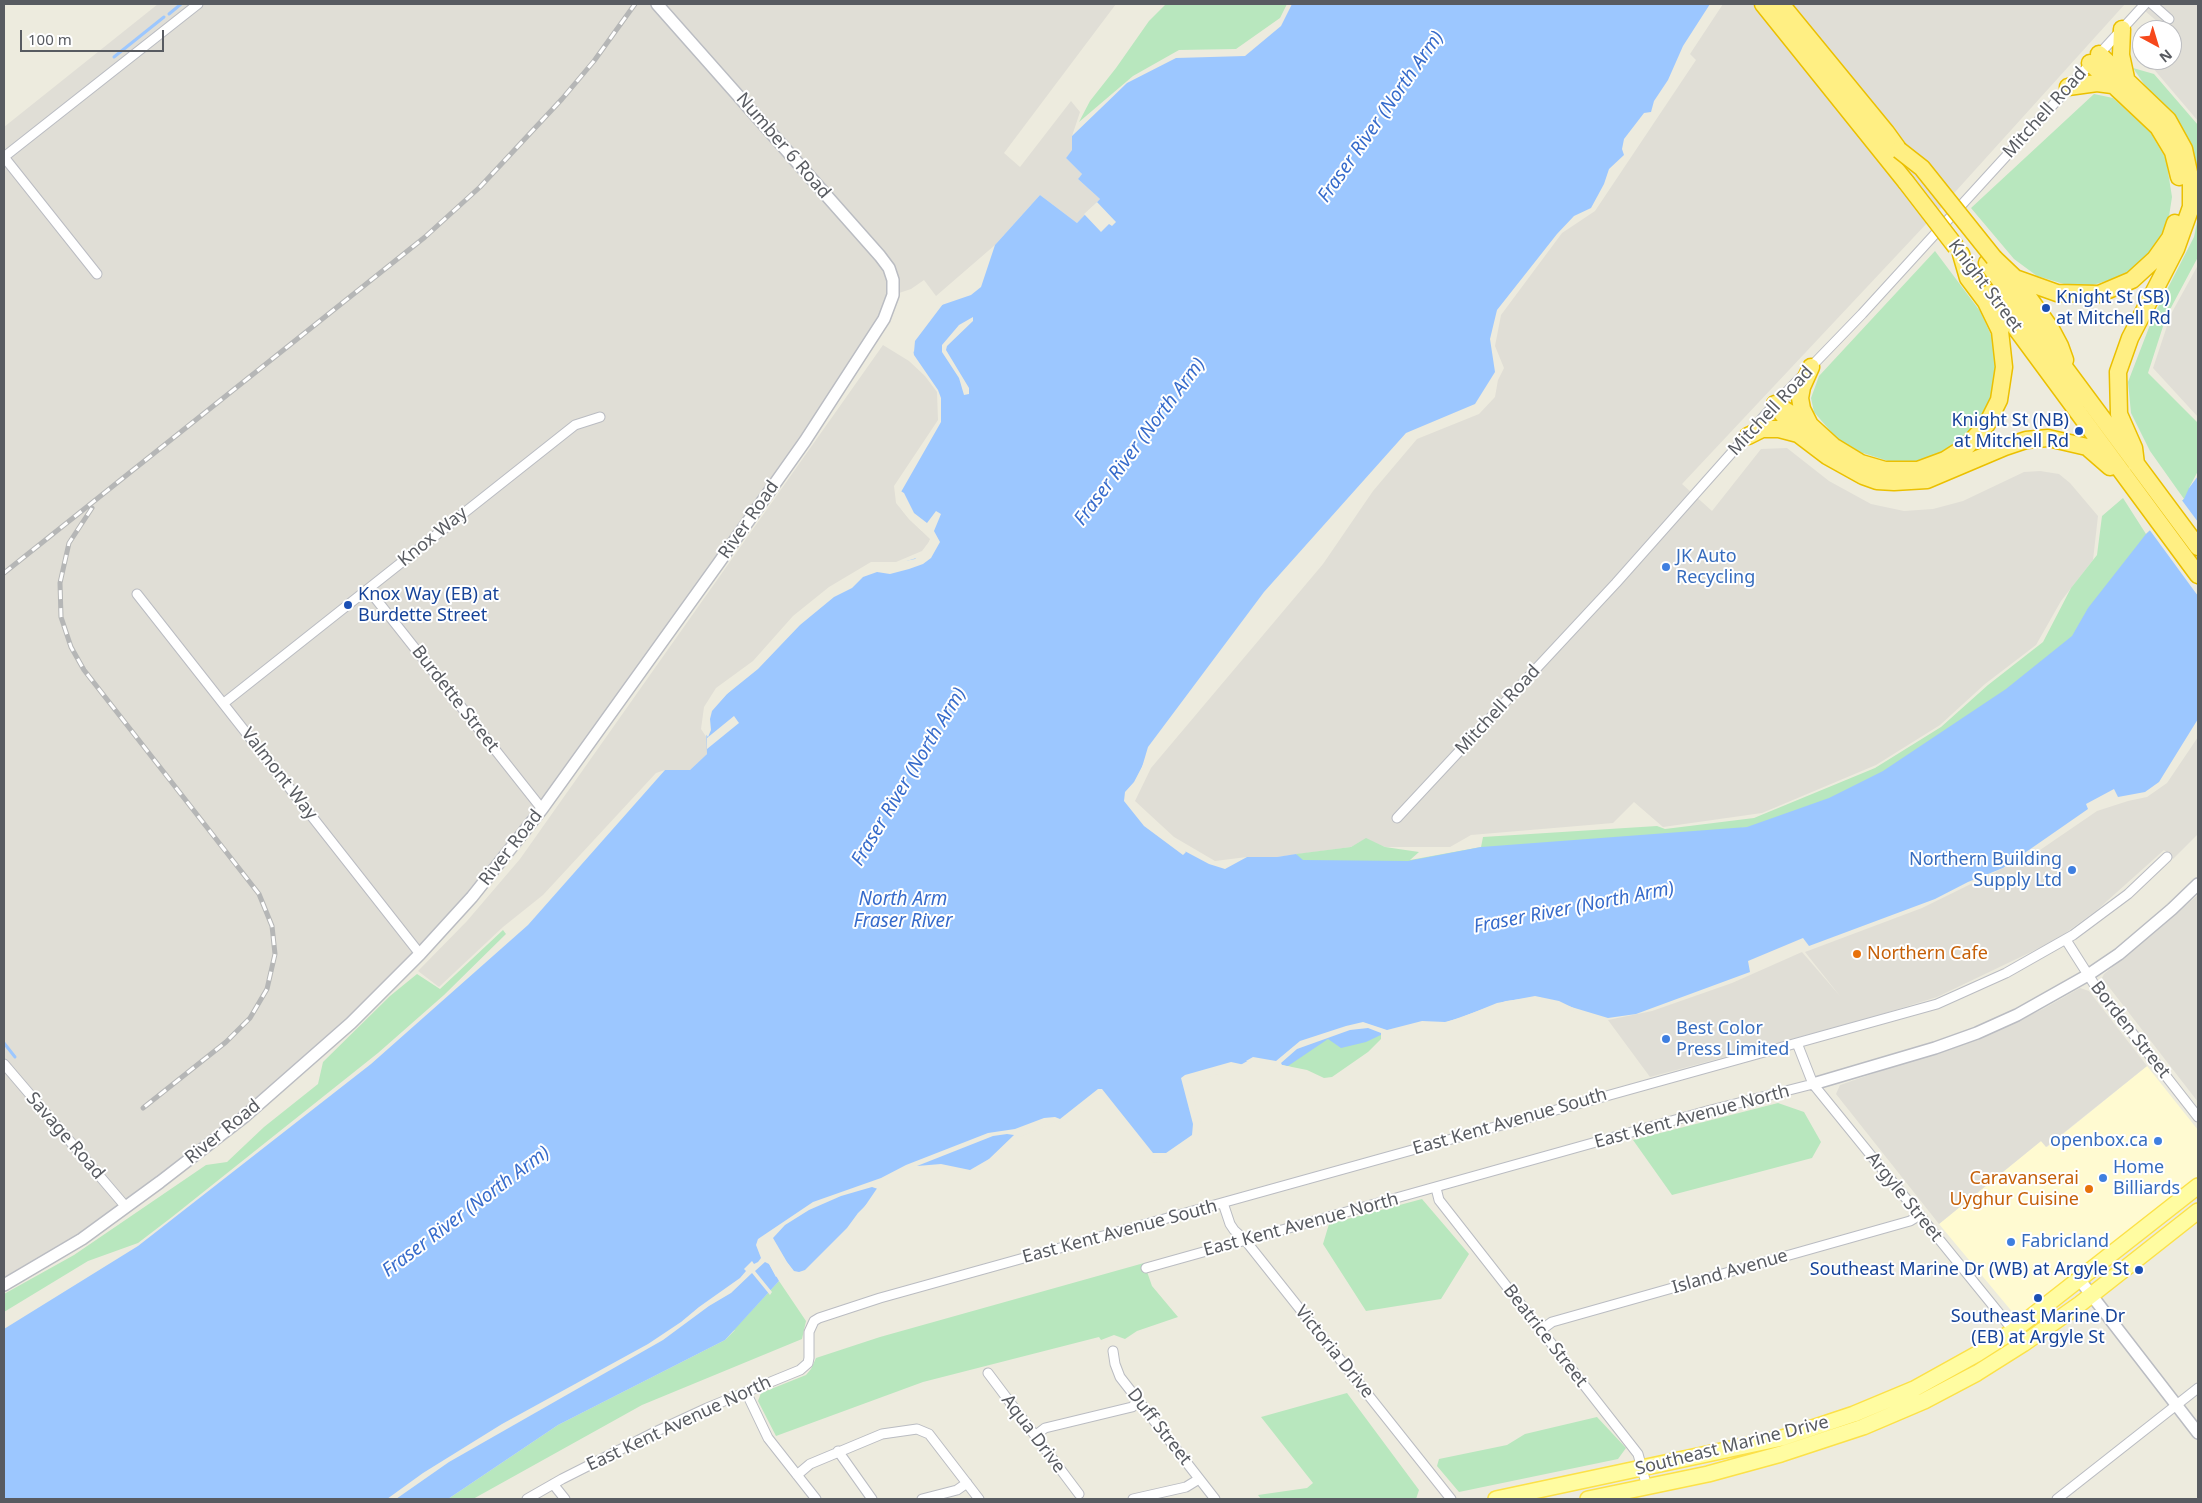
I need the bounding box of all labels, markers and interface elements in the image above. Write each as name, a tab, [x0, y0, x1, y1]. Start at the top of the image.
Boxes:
scale bar	[22, 20, 166, 52]
north arrow	[2132, 20, 2182, 70]
water label: Fraser River (North Arm)	[1313, 27, 1449, 207]
text: 100 m	[28, 29, 72, 49]
text: N	[2156, 45, 2177, 67]
street label: Mitchell Road	[1999, 63, 2091, 163]
street label: Number 6 Road	[731, 89, 835, 203]
street label: Knight Street	[1943, 235, 2027, 337]
place label: Knight St (SB) at Mitchell Rd	[2056, 287, 2171, 330]
marker: Knight St (SB) at Mitchell Rd	[2040, 302, 2052, 314]
water label: Fraser River (North Arm)	[1070, 354, 1210, 530]
street label: Mitchell Road	[1724, 362, 1818, 460]
place label: Knight St (NB) at Mitchell Rd	[1951, 410, 2069, 452]
marker: Knight St (NB) at Mitchell Rd	[2073, 425, 2085, 437]
street label: River Road	[714, 477, 784, 563]
street label: Knox Way	[394, 503, 472, 571]
place label: JK Auto Recycling	[1676, 546, 1755, 588]
marker: JK Auto Recycling	[1660, 561, 1672, 573]
place label: Knox Way (EB) at Burdette Street	[358, 584, 499, 626]
marker: Knox Way (EB) at Burdette Street	[342, 599, 354, 611]
street label: Burdette Street	[407, 641, 503, 757]
street label: Mitchell Road	[1451, 661, 1545, 759]
water label: Fraser River (North Arm)	[847, 684, 971, 870]
street label: Valmont Way	[236, 724, 322, 824]
street label: River Road	[475, 806, 547, 890]
place label: Northern Building Supply Ltd	[1909, 849, 2062, 892]
marker: Northern Building Supply Ltd	[2066, 864, 2078, 876]
water label: Fraser River (North Arm)	[1472, 877, 1676, 939]
water label: North Arm Fraser River	[854, 889, 952, 933]
place label: Northern Cafe	[1867, 943, 1988, 965]
marker: Northern Cafe	[1851, 948, 1863, 960]
street label: Borden Street	[2085, 977, 2175, 1083]
place label: Best Color Press Limited	[1676, 1018, 1789, 1060]
marker: Best Color Press Limited	[1660, 1033, 1672, 1045]
street label: East Kent Avenue North	[1592, 1081, 1792, 1153]
street label: East Kent Avenue South	[1410, 1084, 1610, 1160]
street label: Savage Road	[21, 1088, 109, 1184]
street label: River Road	[181, 1095, 265, 1169]
place label: openbox.ca	[2050, 1130, 2148, 1152]
marker: openbox.ca	[2152, 1135, 2164, 1147]
water label: Fraser River (North Arm)	[378, 1142, 554, 1282]
street label: Argyle Street	[1861, 1148, 1947, 1246]
place label: Home Billiards	[2113, 1157, 2180, 1200]
place label: Caravanserai Uyghur Cuisine	[1950, 1168, 2079, 1210]
marker: Home Billiards	[2097, 1172, 2109, 1184]
marker: Caravanserai Uyghur Cuisine	[2083, 1183, 2095, 1195]
street label: East Kent Avenue North	[1201, 1189, 1401, 1261]
street label: East Kent Avenue South	[1020, 1196, 1220, 1268]
place label: Fabricland	[2021, 1231, 2109, 1253]
marker: Fabricland	[2005, 1236, 2017, 1248]
street label: Island Avenue	[1670, 1245, 1790, 1299]
place label: Southeast Marine Dr (WB) at Argyle St	[1810, 1259, 2129, 1281]
marker: Southeast Marine Dr (WB) at Argyle St	[2133, 1264, 2145, 1276]
street label: Beatrice Street	[1498, 1280, 1592, 1392]
marker: Southeast Marine Dr (EB) at Argyle St	[2032, 1292, 2044, 1304]
street label: Victoria Drive	[1290, 1301, 1378, 1403]
place label: Southeast Marine Dr (EB) at Argyle St	[1951, 1306, 2125, 1348]
street label: East Kent Avenue North	[583, 1372, 775, 1476]
street label: Duff Street	[1122, 1384, 1196, 1470]
street label: Aqua Drive	[996, 1390, 1070, 1478]
street label: Southeast Marine Drive	[1633, 1412, 1831, 1480]

